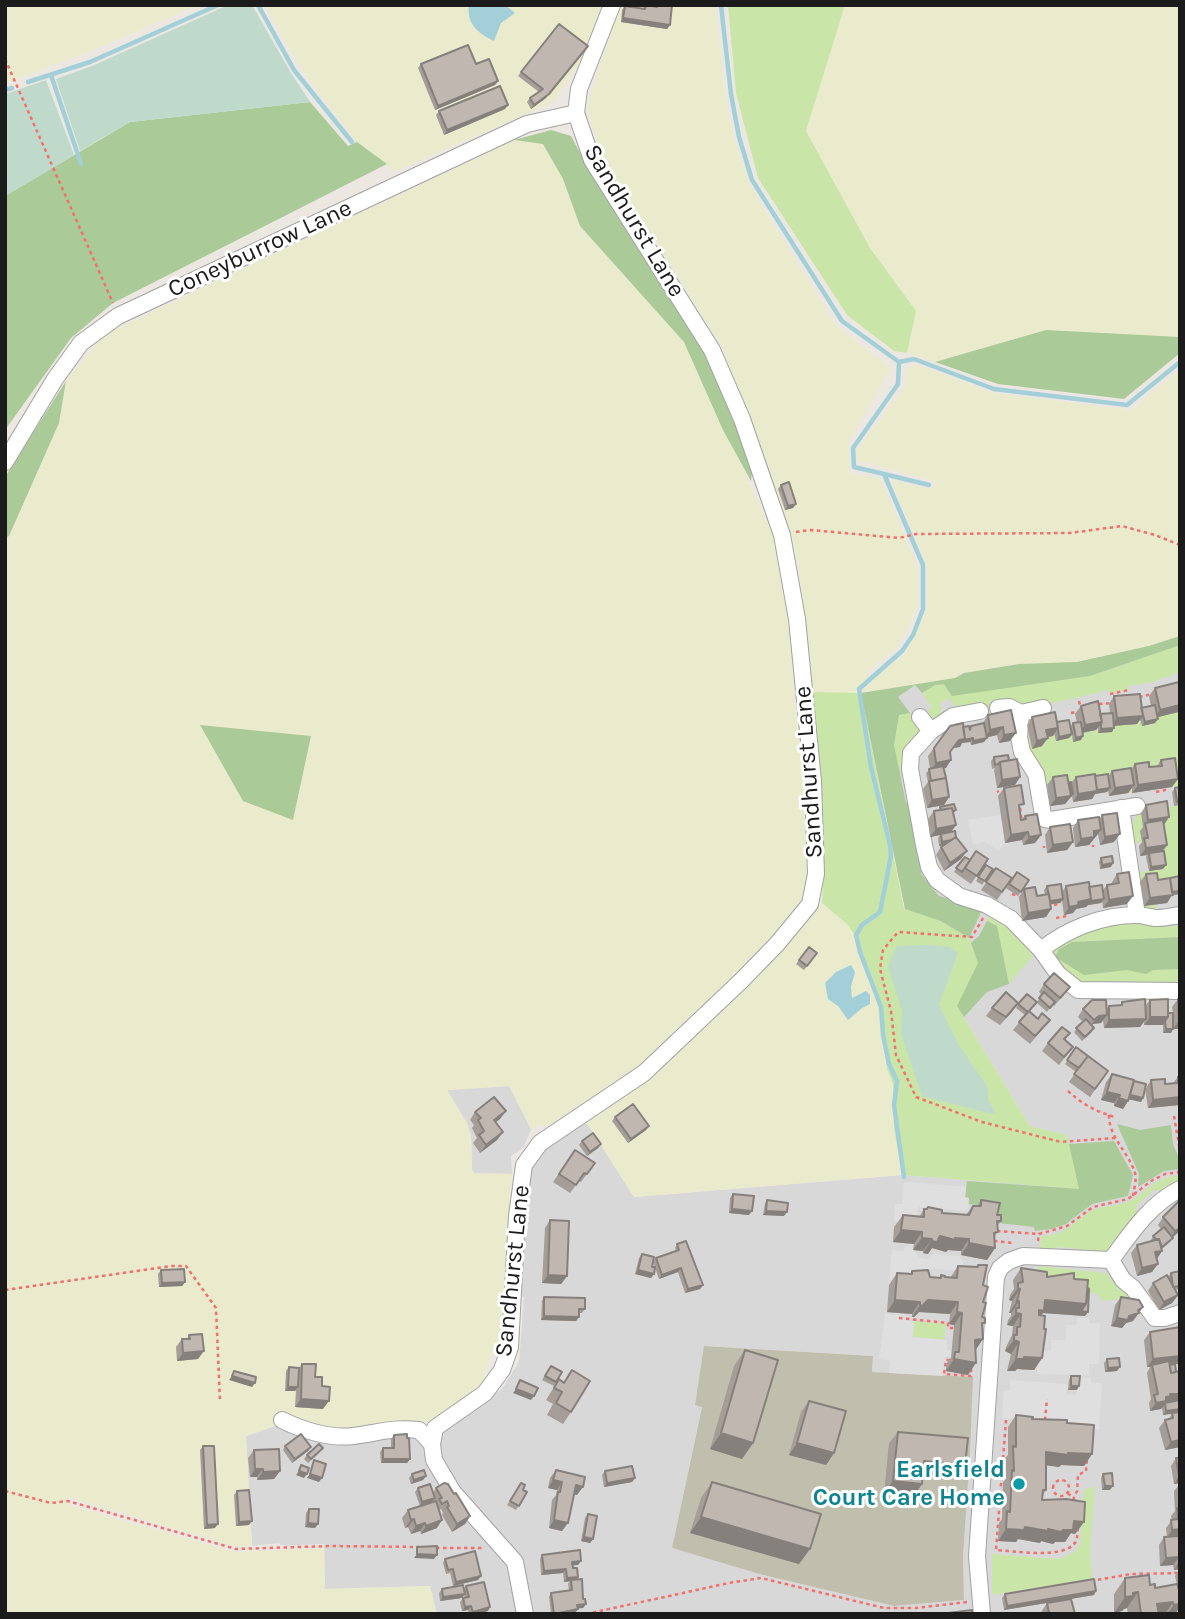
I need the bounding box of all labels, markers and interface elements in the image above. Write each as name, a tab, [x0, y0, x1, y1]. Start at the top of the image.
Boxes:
street label: Sandhurst Lane	[577, 140, 691, 302]
street label: Coneyburrow Lane	[164, 194, 356, 304]
street label: Sandhurst Lane	[789, 685, 829, 859]
street label: Sandhurst Lane	[490, 1184, 536, 1358]
place label: Earlsfield Court Care Home	[813, 1456, 1005, 1512]
marker: Earlsfield Court Care Home	[1011, 1476, 1027, 1492]

